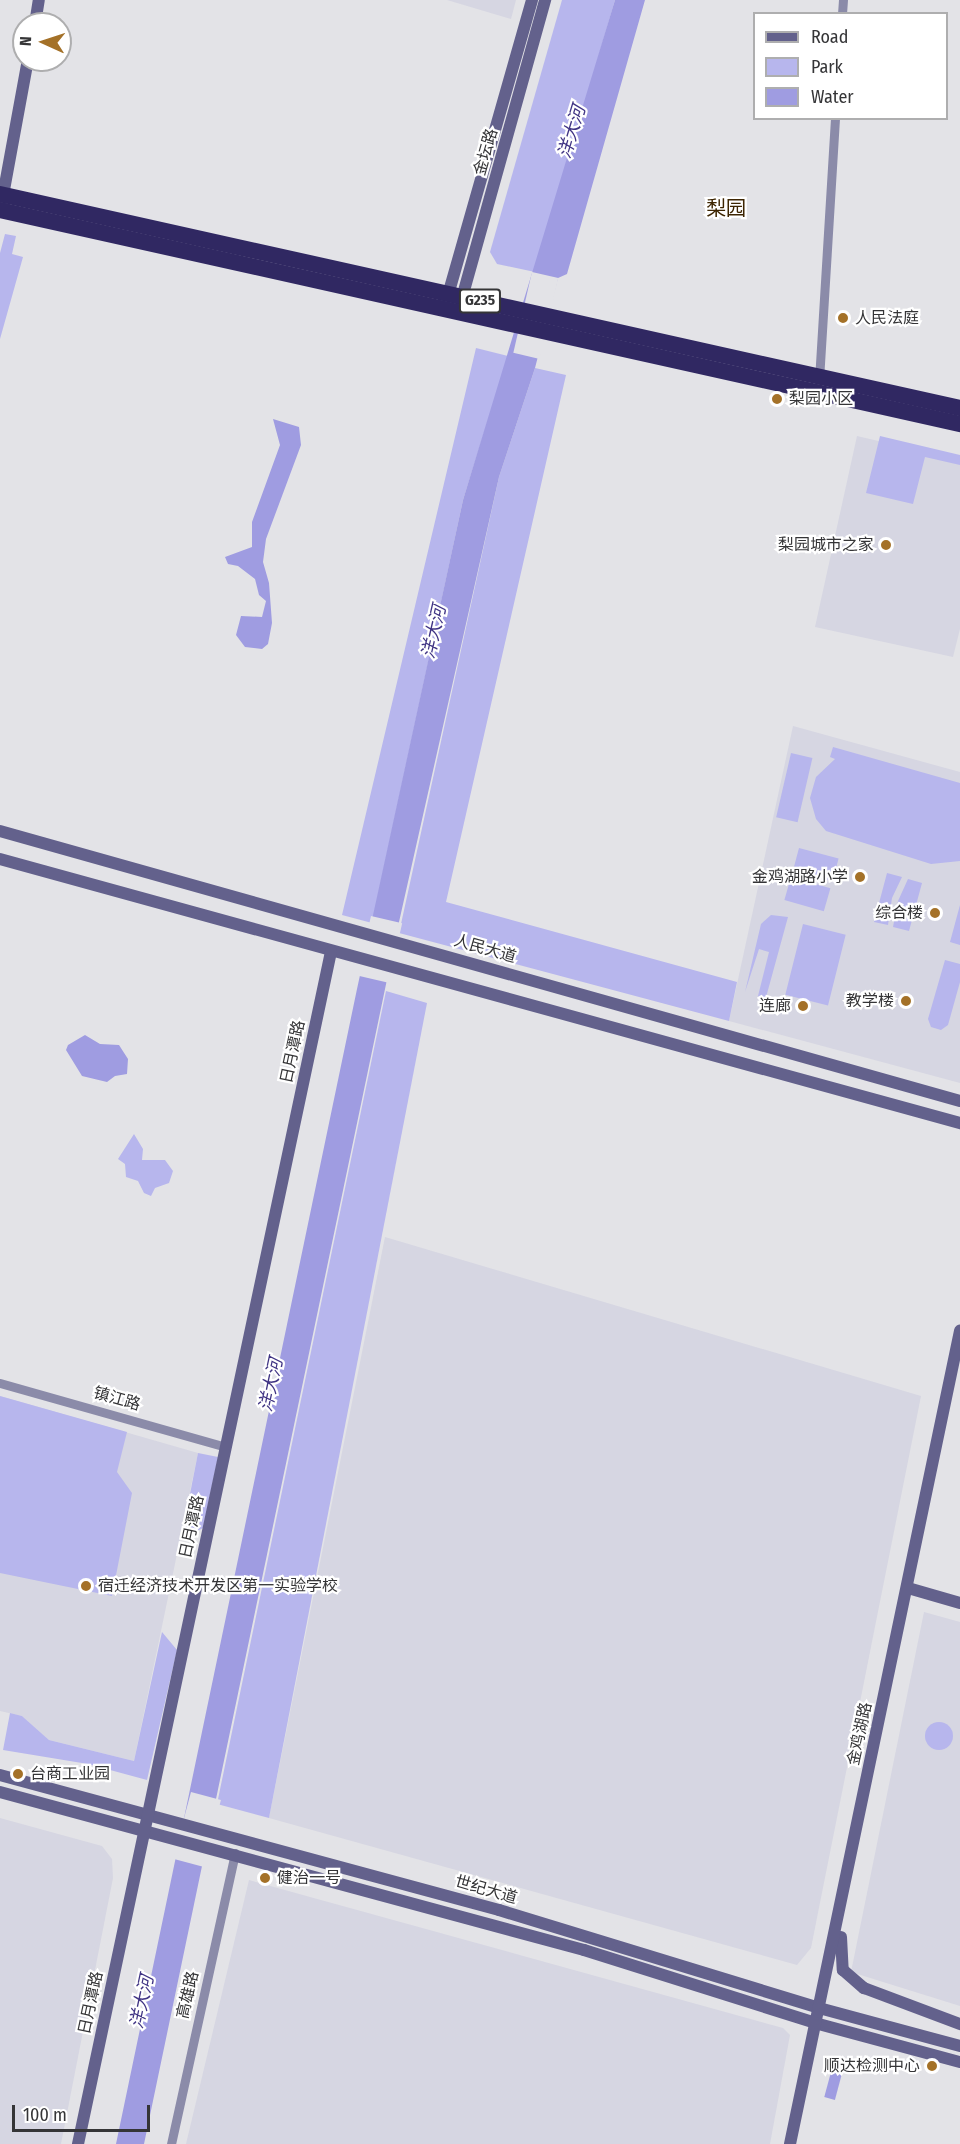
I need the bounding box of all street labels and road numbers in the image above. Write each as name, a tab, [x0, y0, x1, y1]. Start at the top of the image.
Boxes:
street label: 金坛路	[470, 126, 502, 178]
road number: G235	[458, 289, 502, 313]
street label: 人民大道	[452, 931, 518, 967]
street label: 日月潭路	[277, 1019, 309, 1085]
street label: 镇江路	[91, 1383, 143, 1415]
street label: 日月潭路	[176, 1494, 208, 1560]
street label: 金鸡湖路	[844, 1701, 876, 1767]
street label: 世纪大道	[453, 1872, 519, 1908]
street label: 高雄路	[173, 1969, 203, 2021]
street label: 日月潭路	[75, 1970, 107, 2036]

